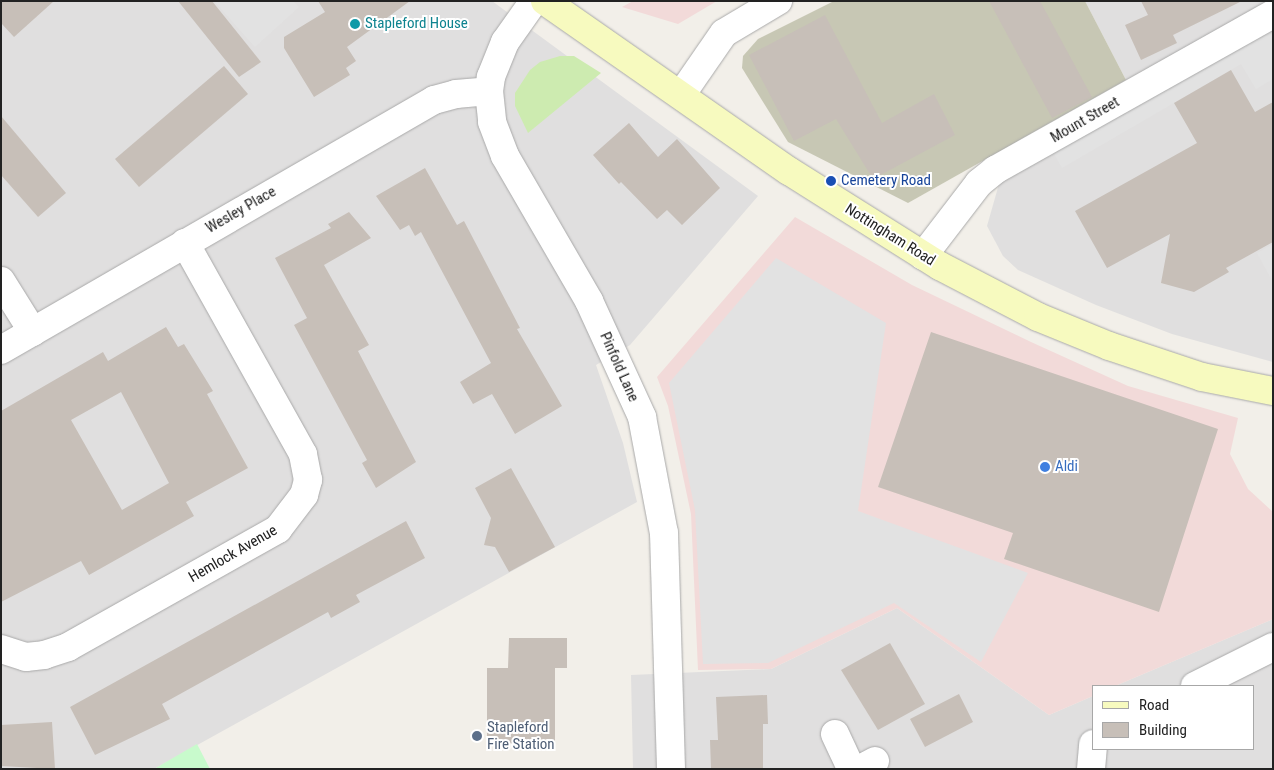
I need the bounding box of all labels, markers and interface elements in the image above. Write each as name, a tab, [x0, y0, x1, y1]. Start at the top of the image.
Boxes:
place label: Stapleford House	[365, 15, 468, 33]
marker: Stapleford House	[349, 18, 361, 30]
street label: Mount Street	[1047, 93, 1123, 147]
place label: Cemetery Road	[841, 172, 931, 190]
marker: Cemetery Road	[825, 175, 837, 187]
street label: Wesley Place	[203, 183, 279, 237]
street label: Nottingham Road	[842, 200, 938, 270]
street label: Pinfold Lane	[596, 329, 642, 405]
place label: Aldi	[1055, 458, 1078, 476]
marker: Aldi	[1039, 461, 1051, 473]
street label: Hemlock Avenue	[186, 521, 280, 587]
legend	[1092, 685, 1254, 750]
text: Road	[1139, 696, 1169, 714]
place label: Stapleford Fire Station	[487, 718, 555, 753]
text: Building	[1139, 721, 1187, 739]
marker: Stapleford Fire Station	[471, 730, 483, 742]

